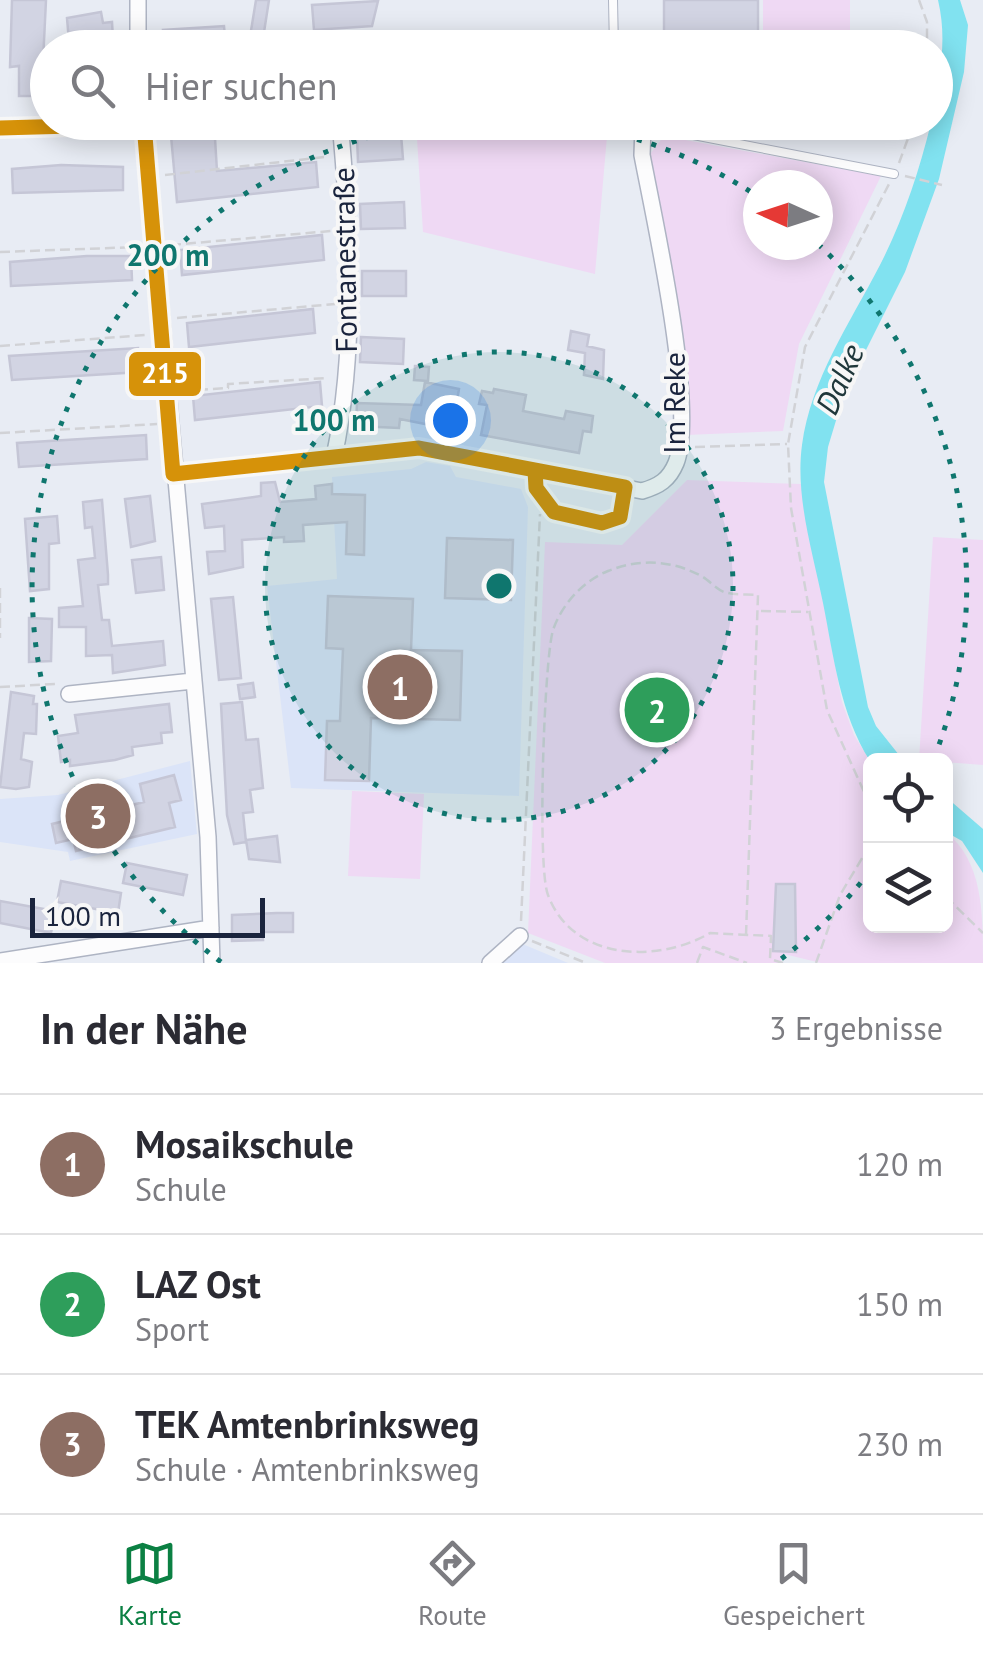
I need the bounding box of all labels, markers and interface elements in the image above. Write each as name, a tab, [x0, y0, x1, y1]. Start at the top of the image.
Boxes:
search box	[30, 30, 953, 140]
icon: search	[65, 58, 120, 113]
text: Hier suchen	[145, 61, 338, 110]
street label: Fontanestraße	[323, 167, 365, 353]
north arrow	[743, 170, 833, 260]
text: 200 m	[127, 235, 209, 274]
water label: Dalke	[805, 337, 873, 421]
line badge: 215	[127, 350, 203, 398]
street label: Im Reke	[654, 352, 693, 454]
text: 215	[141, 354, 189, 391]
your location	[425, 395, 476, 446]
text: 100 m	[293, 400, 375, 439]
centre of rings	[481, 568, 517, 604]
pin: 1	[368, 650, 432, 724]
pin: 2	[624, 672, 690, 748]
map controls	[863, 753, 953, 933]
button: locate	[863, 753, 953, 843]
pin: 3	[66, 778, 130, 854]
button: layers	[863, 843, 953, 933]
scale bar	[30, 893, 265, 938]
text: 100 m	[45, 897, 121, 934]
text: In der Nähe	[40, 1001, 247, 1056]
text: 3 Ergebnisse	[769, 1007, 943, 1049]
text: Mosaikschule	[135, 1119, 354, 1168]
text: 1	[63, 1143, 82, 1185]
text: 120 m	[856, 1143, 943, 1185]
text: Schule	[135, 1168, 227, 1210]
text: LAZ Ost	[135, 1259, 261, 1308]
text: 2	[63, 1283, 82, 1325]
text: 150 m	[856, 1283, 943, 1325]
text: Sport	[135, 1308, 209, 1350]
text: TEK Amtenbrinksweg	[135, 1399, 479, 1448]
text: 3	[63, 1423, 82, 1465]
text: 230 m	[856, 1423, 943, 1465]
text: Schule · Amtenbrinksweg	[135, 1448, 480, 1490]
tab: Karte	[118, 1536, 182, 1633]
tab: Route	[418, 1536, 487, 1633]
tab: Gespeichert	[723, 1536, 865, 1633]

